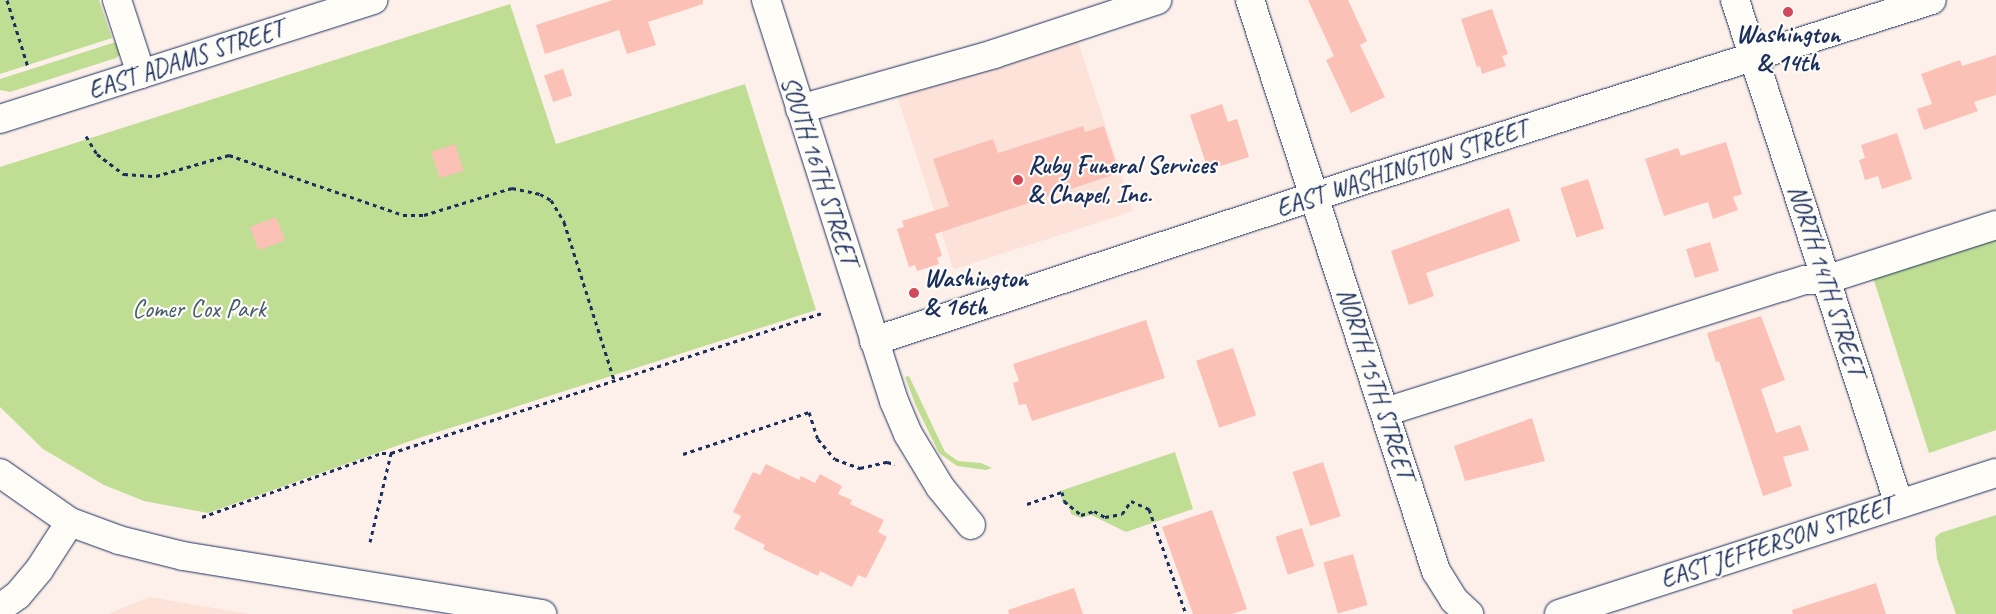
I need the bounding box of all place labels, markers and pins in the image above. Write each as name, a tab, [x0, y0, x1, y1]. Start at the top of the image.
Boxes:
marker: Washington & 14th	[1782, 6, 1794, 18]
place label: Washington & 14th	[1736, 20, 1840, 79]
place label: Ruby Funeral Services & Chapel, Inc.	[1028, 151, 1215, 210]
marker: Ruby Funeral Services & Chapel, Inc.	[1012, 174, 1024, 186]
place label: Washington & 16th	[924, 264, 1028, 323]
marker: Washington & 16th	[908, 287, 920, 299]

